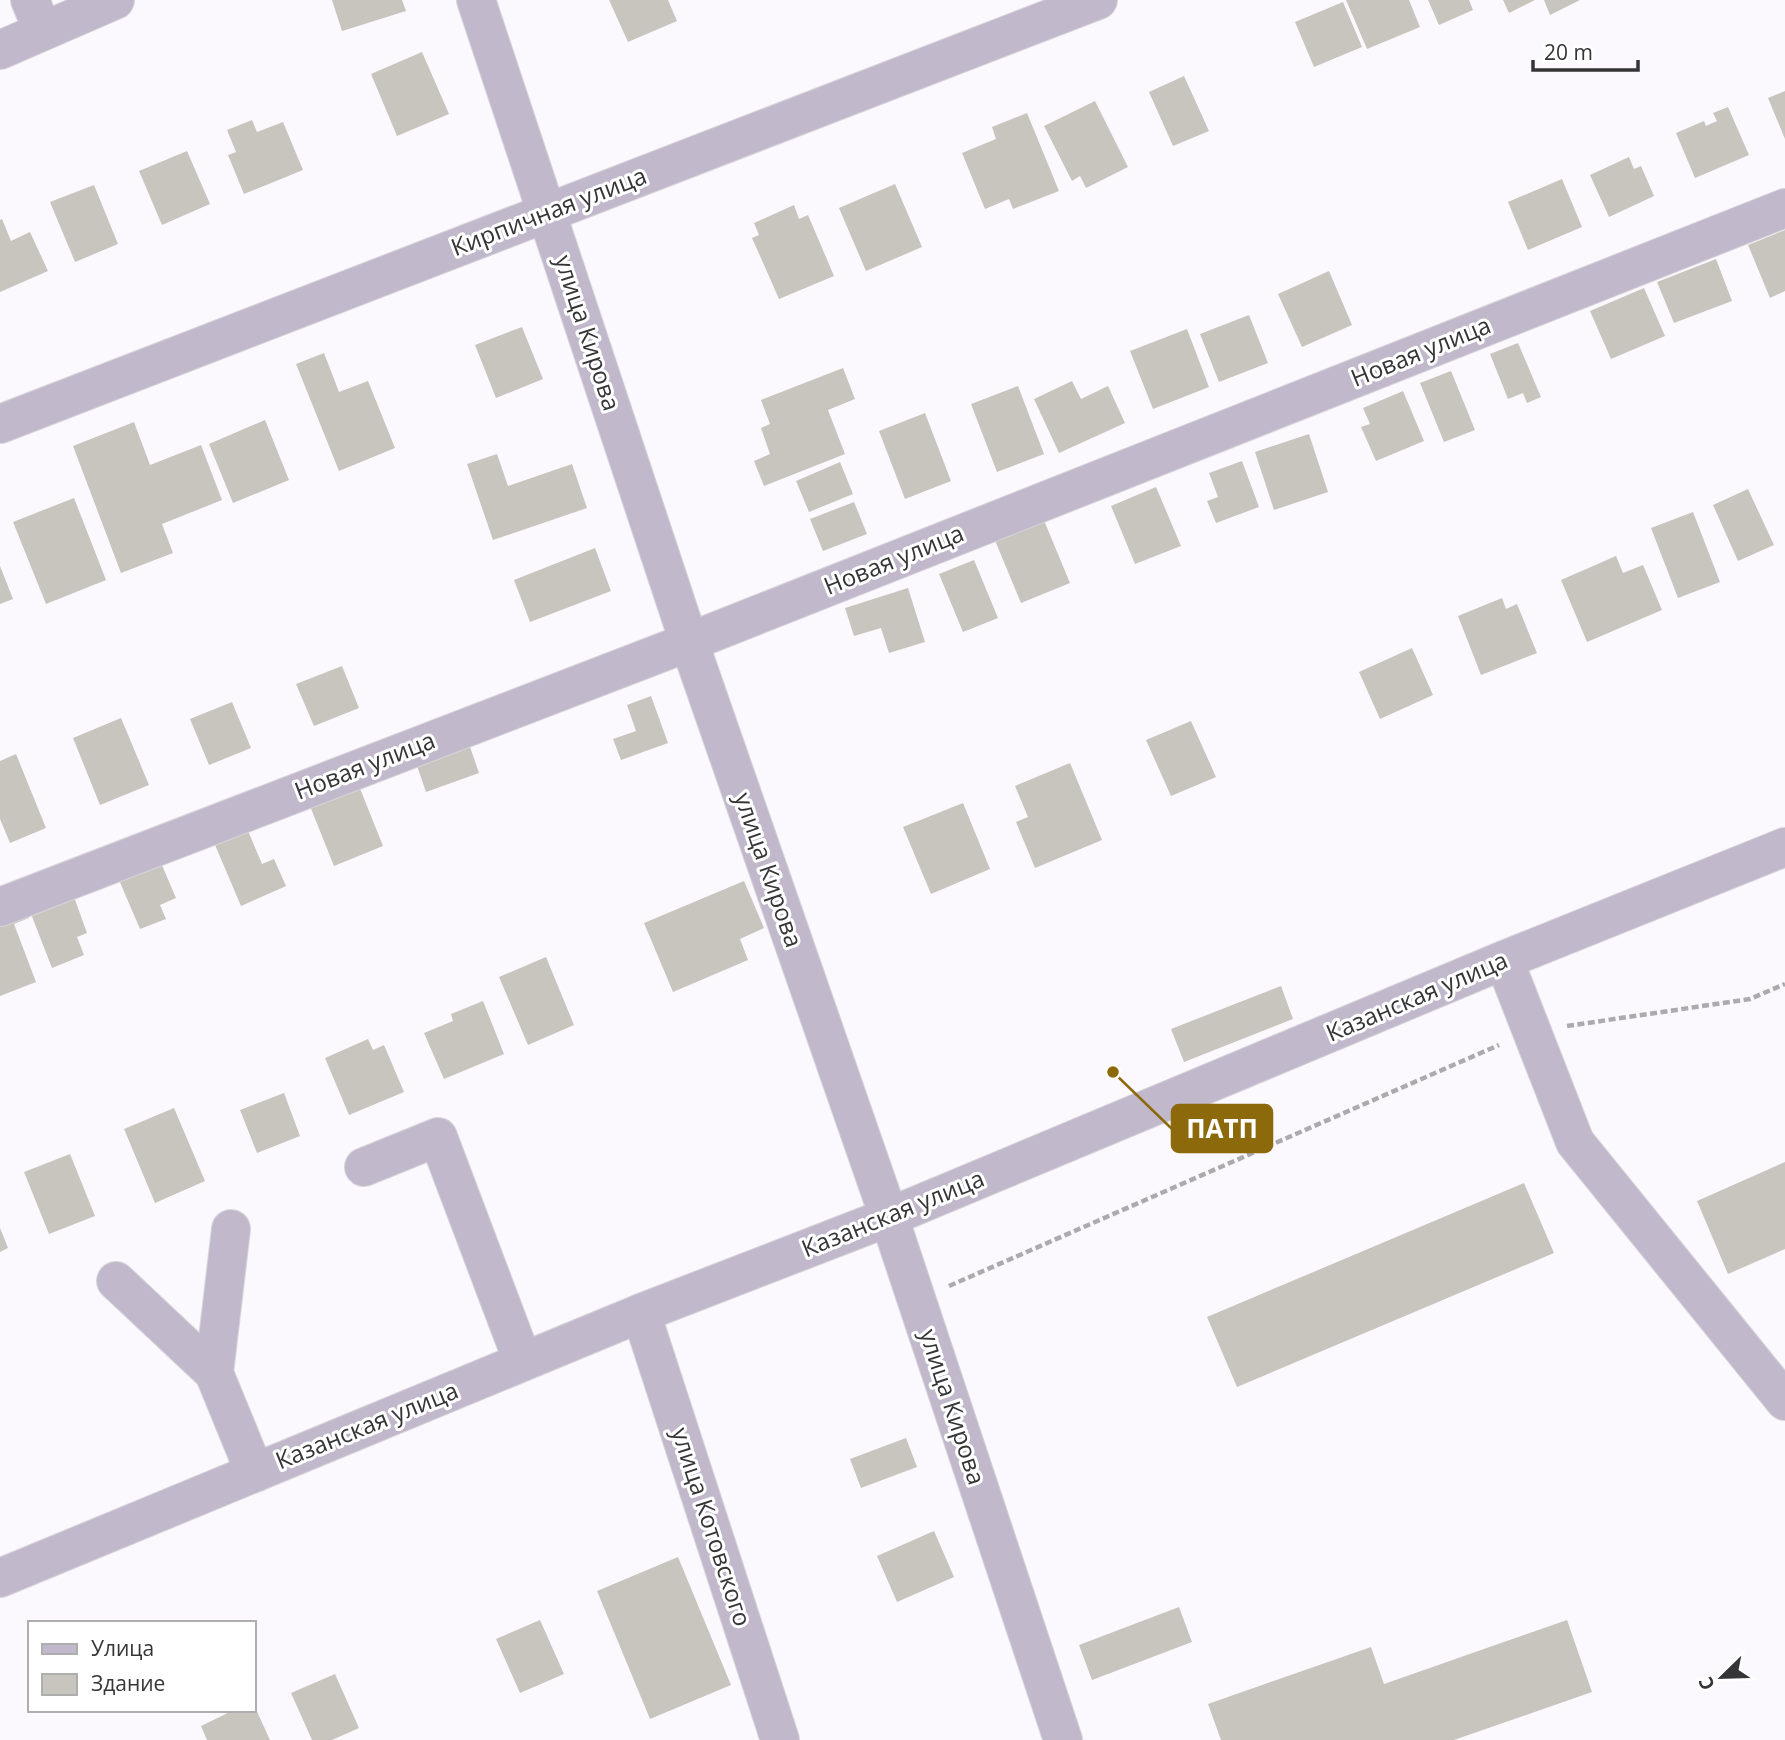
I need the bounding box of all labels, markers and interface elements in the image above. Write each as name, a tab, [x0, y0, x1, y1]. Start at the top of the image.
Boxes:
scale bar	[1533, 28, 1638, 72]
text: 20 m	[1544, 38, 1593, 66]
street label: Кирпичная улица	[446, 158, 651, 263]
street label: улица Кирова	[548, 251, 629, 415]
street label: Новая улица	[1346, 308, 1495, 394]
street label: Новая улица	[819, 516, 968, 602]
street label: Новая улица	[289, 723, 440, 807]
street label: улица Кирова	[727, 788, 811, 951]
street label: Казанская улица	[1321, 942, 1512, 1049]
callout: ПАТП	[1172, 1105, 1272, 1152]
text: ПАТП	[1186, 1110, 1258, 1146]
street label: Казанская улица	[796, 1161, 989, 1264]
street label: улица Кирова	[913, 1325, 994, 1489]
street label: Казанская улица	[270, 1373, 463, 1476]
street label: улица Котовского	[665, 1423, 760, 1630]
legend	[28, 1621, 256, 1712]
text: Улица	[91, 1634, 154, 1662]
north arrow	[1687, 1642, 1757, 1712]
text: Здание	[91, 1669, 165, 1697]
text: С	[1692, 1673, 1721, 1694]

